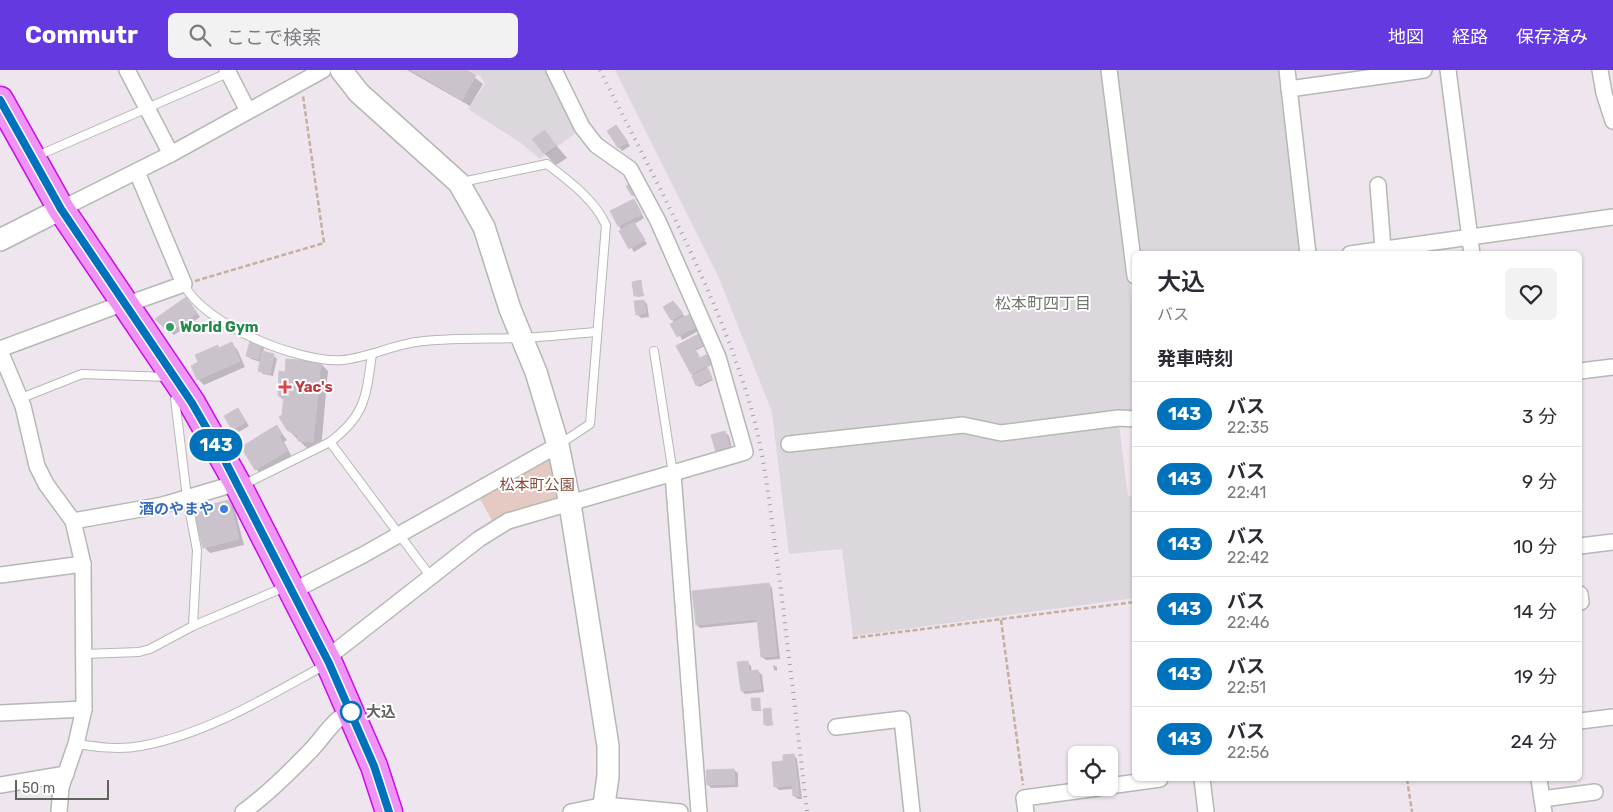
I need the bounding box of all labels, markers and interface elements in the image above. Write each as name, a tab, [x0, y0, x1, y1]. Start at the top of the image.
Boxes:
search box	[168, 13, 518, 58]
text: Commutr	[25, 21, 138, 49]
icon: search	[186, 21, 214, 49]
text: ここで検索	[226, 26, 321, 49]
text: 地図	[1388, 26, 1424, 48]
text: 経路	[1452, 26, 1488, 48]
text: 保存済み	[1516, 26, 1588, 48]
text: 大込	[1157, 268, 1205, 296]
button: heart	[1505, 268, 1557, 320]
district label: 松本町四丁目	[995, 294, 1091, 313]
text: バス	[1157, 305, 1189, 324]
place label: World Gym	[180, 318, 259, 336]
marker: World Gym	[164, 321, 176, 333]
text: 発車時刻	[1157, 347, 1233, 370]
place label: Yac's	[295, 378, 333, 396]
marker: Yac's	[279, 381, 291, 393]
text: バス	[1227, 395, 1265, 418]
text: 143	[1168, 403, 1201, 425]
text: 3 分	[1522, 405, 1557, 428]
text: 22:35	[1227, 418, 1269, 437]
line badge: 143	[187, 429, 245, 461]
text: 143	[199, 434, 233, 456]
text: バス	[1227, 460, 1265, 483]
text: 143	[1168, 468, 1201, 490]
text: 9 分	[1522, 470, 1557, 493]
park label: 松本町公園	[499, 476, 575, 494]
text: 22:41	[1227, 483, 1266, 502]
place label: 酒のやまや	[139, 500, 214, 518]
marker: 酒のやまや	[218, 503, 230, 515]
text: バス	[1227, 525, 1265, 548]
text: 143	[1168, 533, 1201, 555]
text: 10 分	[1513, 535, 1557, 558]
text: 22:42	[1227, 548, 1269, 567]
text: バス	[1227, 590, 1265, 613]
text: 143	[1168, 598, 1201, 620]
text: 14 分	[1513, 600, 1557, 623]
text: 22:46	[1227, 613, 1269, 632]
text: バス	[1227, 655, 1265, 678]
text: 143	[1168, 663, 1201, 685]
text: 19 分	[1514, 665, 1557, 688]
text: 22:51	[1227, 678, 1266, 697]
marker: 大込	[340, 701, 362, 723]
place label: 大込	[366, 703, 396, 721]
text: バス	[1227, 720, 1265, 743]
text: 143	[1168, 728, 1201, 750]
text: 24 分	[1511, 730, 1557, 753]
text: 22:56	[1227, 743, 1269, 762]
map controls	[1068, 746, 1118, 796]
button: locate	[1068, 746, 1118, 796]
scale bar	[15, 777, 109, 800]
text: 50 m	[22, 780, 55, 797]

